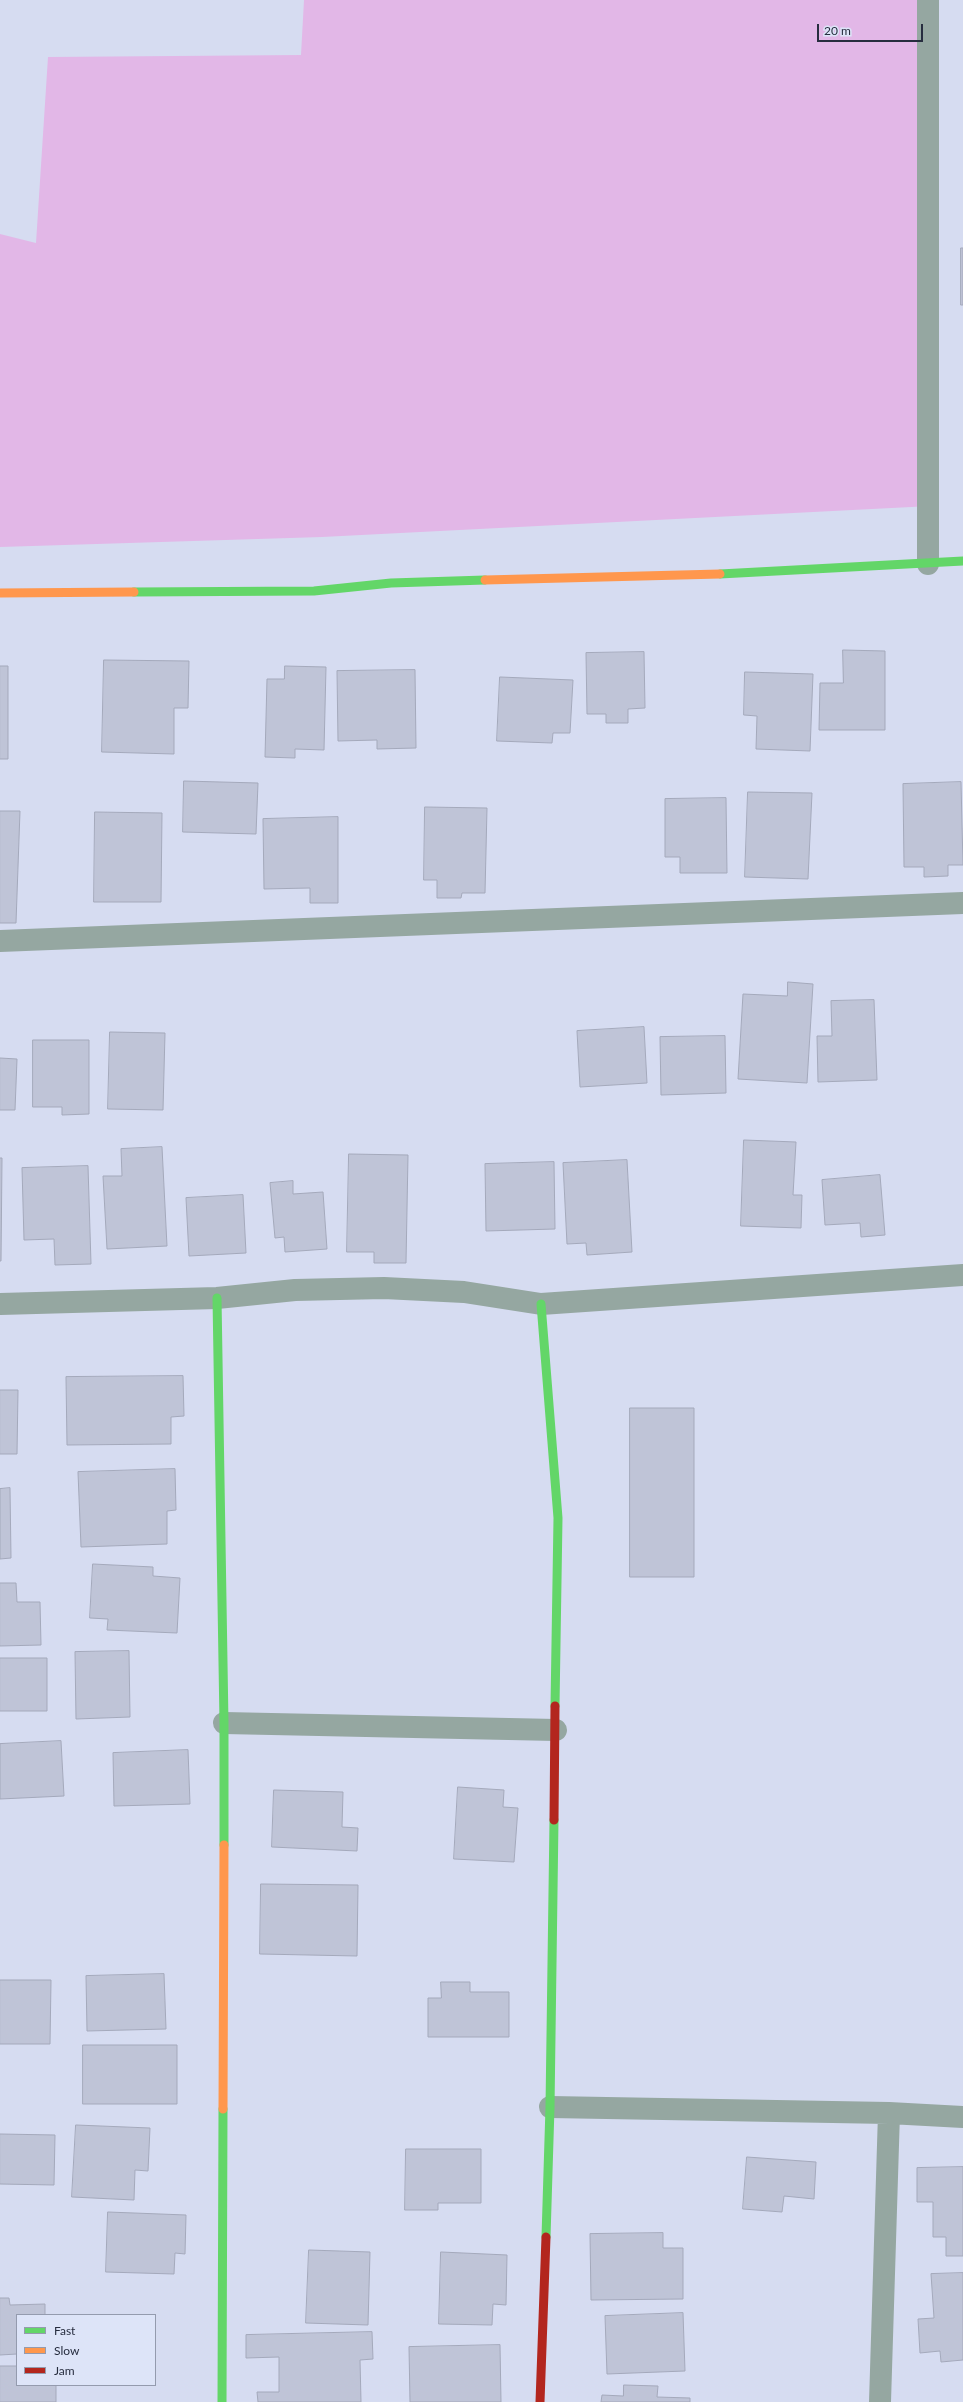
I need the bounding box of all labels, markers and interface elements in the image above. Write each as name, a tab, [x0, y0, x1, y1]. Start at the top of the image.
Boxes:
scale bar	[819, 16, 925, 42]
text: 20 m	[824, 23, 851, 38]
legend	[16, 2314, 156, 2386]
text: Fast	[54, 2323, 75, 2338]
text: Slow	[54, 2343, 79, 2358]
text: Jam	[54, 2363, 75, 2378]

